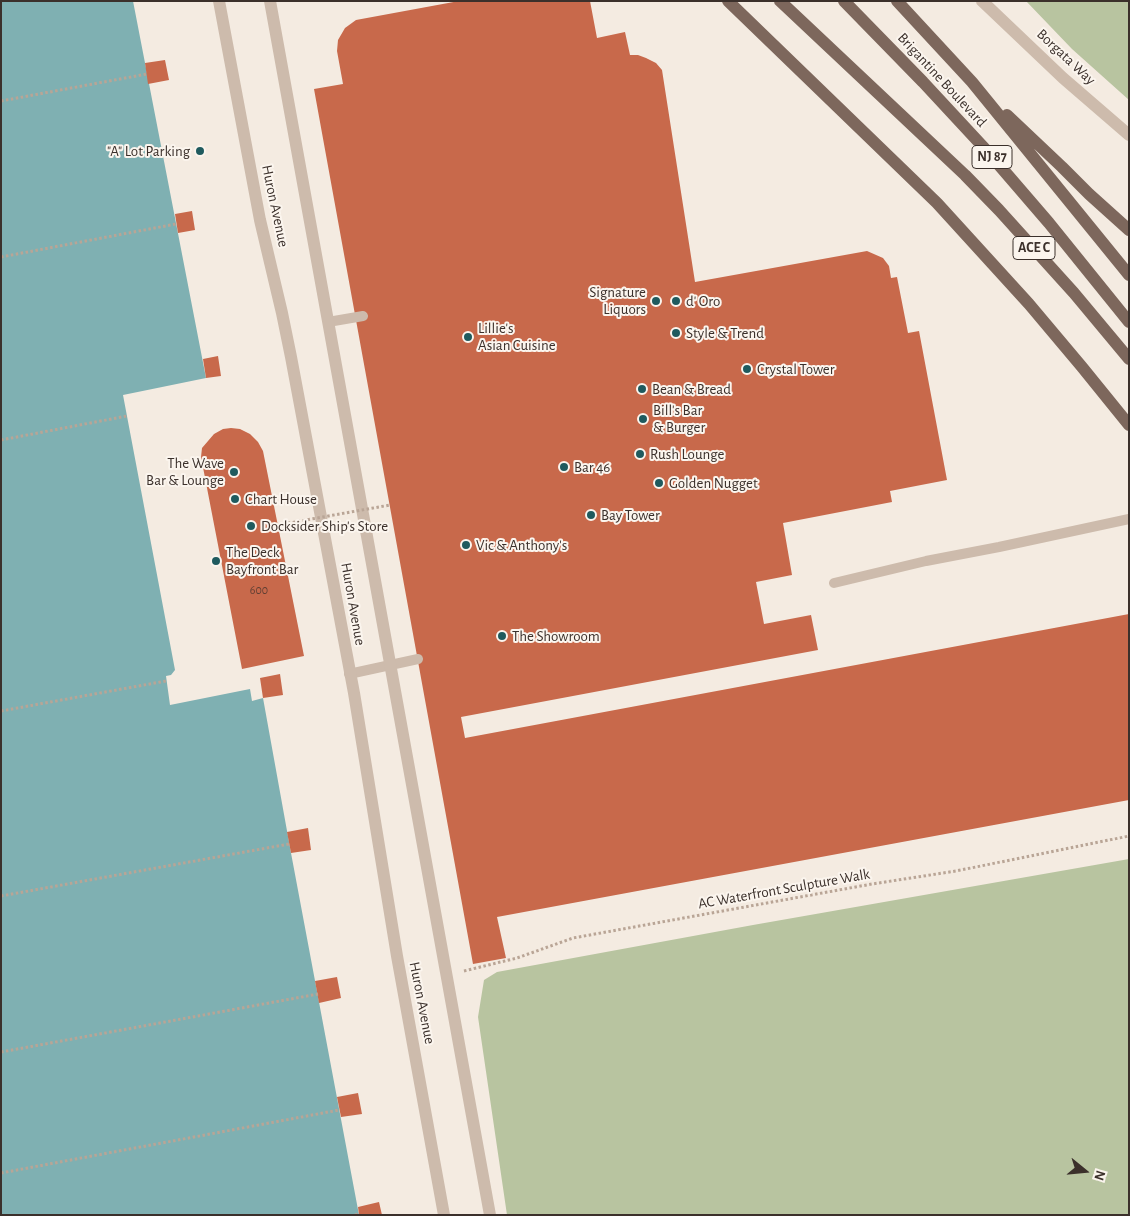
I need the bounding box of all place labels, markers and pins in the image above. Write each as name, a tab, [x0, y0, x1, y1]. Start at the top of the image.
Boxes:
place label: "A" Lot Parking	[107, 142, 190, 160]
marker: "A" Lot Parking	[194, 145, 206, 157]
place label: Signature Liquors	[589, 283, 646, 318]
place label: d' Oro	[686, 292, 720, 310]
marker: Signature Liquors	[650, 295, 662, 307]
marker: d' Oro	[670, 295, 682, 307]
place label: Lillie's Asian Cuisine	[478, 319, 556, 354]
place label: Style & Trend	[686, 324, 764, 342]
marker: Style & Trend	[670, 327, 682, 339]
marker: Lillie's Asian Cuisine	[462, 331, 474, 343]
place label: Crystal Tower	[757, 360, 835, 378]
marker: Crystal Tower	[741, 363, 753, 375]
place label: Bean & Bread	[652, 380, 731, 398]
marker: Bean & Bread	[636, 383, 648, 395]
place label: Bill's Bar & Burger	[653, 401, 705, 436]
marker: Bill's Bar & Burger	[637, 413, 649, 425]
place label: Rush Lounge	[650, 445, 724, 463]
marker: Rush Lounge	[634, 448, 646, 460]
place label: The Wave Bar & Lounge	[146, 454, 224, 489]
place label: Bar 46	[574, 458, 610, 476]
marker: Bar 46	[558, 461, 570, 473]
marker: The Wave Bar & Lounge	[228, 466, 240, 478]
place label: Golden Nugget	[669, 474, 758, 492]
marker: Golden Nugget	[653, 477, 665, 489]
place label: Chart House	[245, 490, 317, 508]
marker: Chart House	[229, 493, 241, 505]
place label: Bay Tower	[601, 506, 660, 524]
marker: Bay Tower	[585, 509, 597, 521]
place label: Docksider Ship's Store	[261, 517, 388, 535]
marker: Docksider Ship's Store	[245, 520, 257, 532]
place label: Vic & Anthony's	[476, 536, 567, 554]
marker: Vic & Anthony's	[460, 539, 472, 551]
place label: The Deck Bayfront Bar	[226, 543, 298, 578]
marker: The Deck Bayfront Bar	[210, 555, 222, 567]
place label: The Showroom	[512, 627, 600, 645]
marker: The Showroom	[496, 630, 508, 642]

